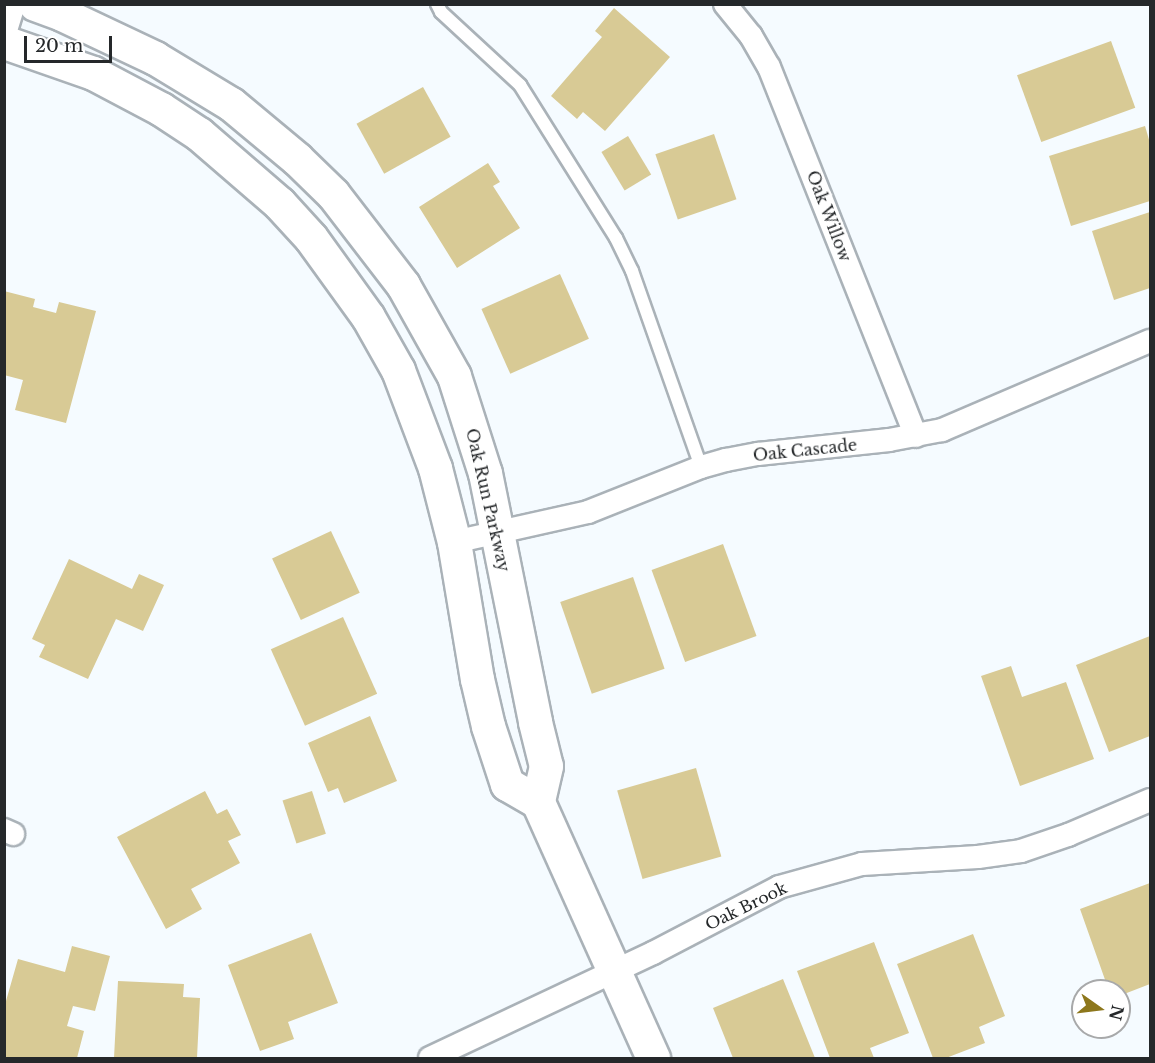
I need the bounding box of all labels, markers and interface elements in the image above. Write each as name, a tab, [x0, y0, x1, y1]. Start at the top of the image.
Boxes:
scale bar	[27, 24, 116, 62]
text: 20 m	[35, 35, 83, 57]
street label: Oak Willow	[803, 167, 855, 265]
street label: Oak Run Parkway	[462, 426, 514, 574]
street label: Oak Cascade	[752, 435, 858, 465]
street label: Oak Brook	[702, 878, 790, 934]
north arrow	[1071, 979, 1131, 1039]
text: N	[1105, 1003, 1128, 1023]

